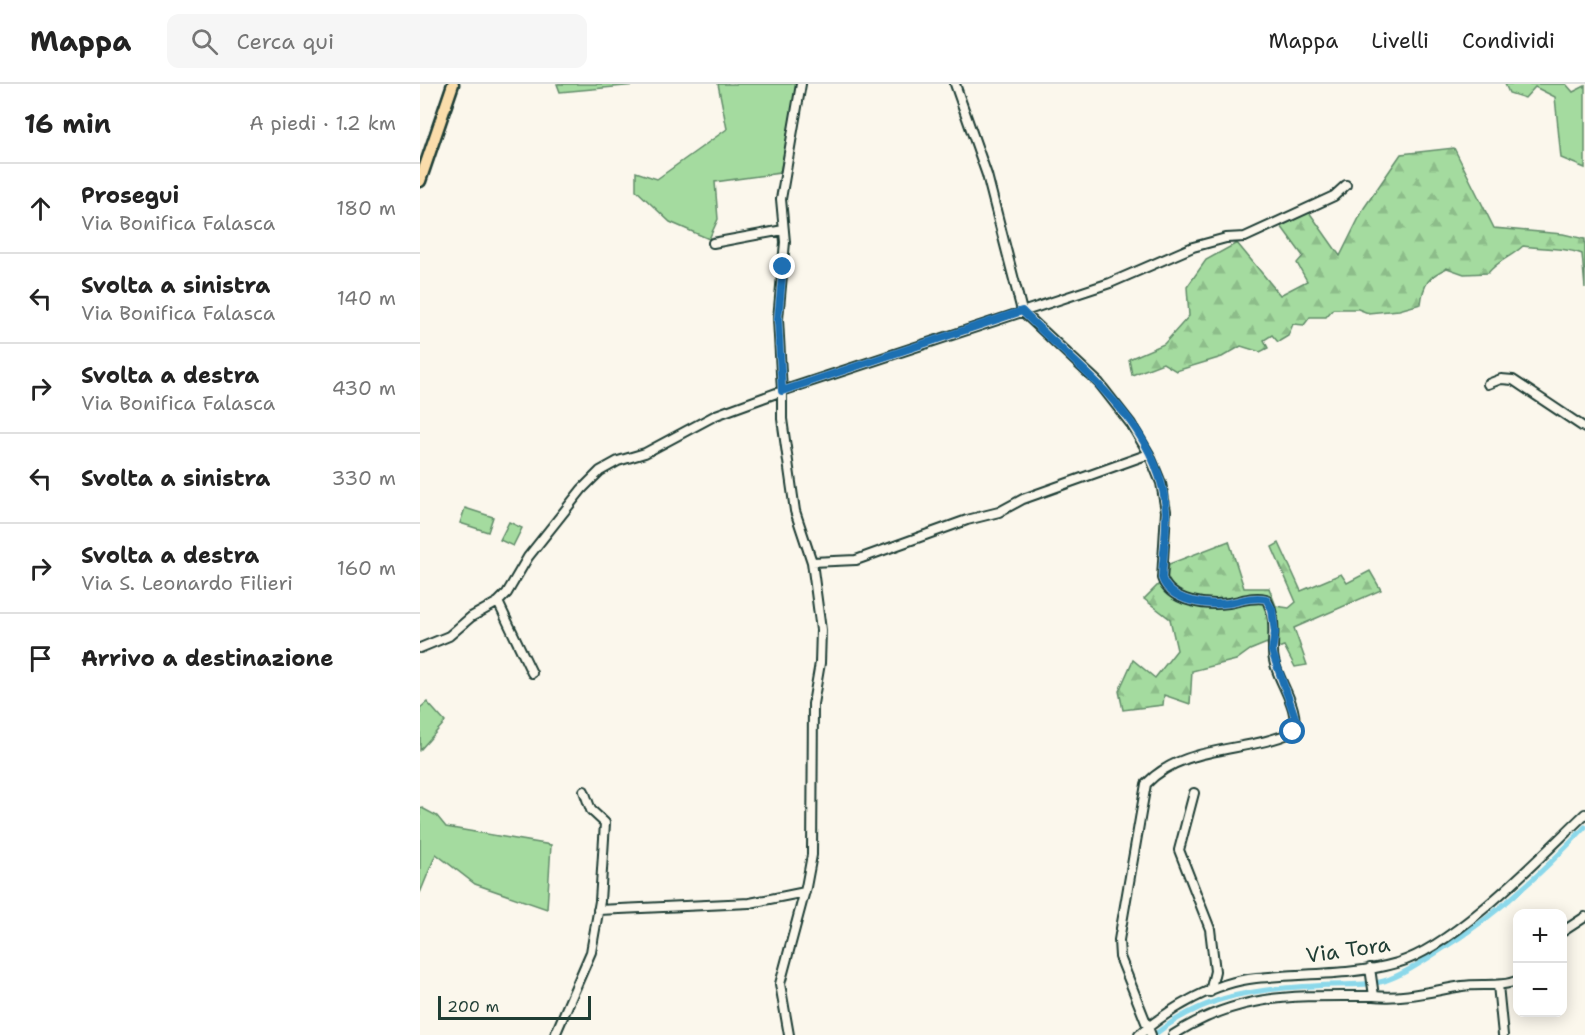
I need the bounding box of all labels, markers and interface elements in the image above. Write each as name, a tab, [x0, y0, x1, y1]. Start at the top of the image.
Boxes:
search box	[167, 14, 587, 68]
text: Mappa	[30, 22, 131, 60]
icon: search	[188, 25, 221, 58]
text: Cerca qui	[236, 27, 334, 56]
text: Mappa	[1268, 27, 1338, 55]
text: Livelli	[1371, 27, 1429, 55]
text: Condividi	[1462, 27, 1555, 55]
text: 16 min	[24, 106, 111, 141]
text: A piedi · 1.2 km	[249, 110, 396, 136]
text: Prosegui	[81, 181, 179, 210]
icon: ahead	[24, 192, 57, 225]
text: 180 m	[336, 195, 396, 221]
text: Via Bonifica Falasca	[81, 210, 275, 236]
route end	[769, 253, 795, 279]
text: Svolta a sinistra	[81, 271, 270, 300]
icon: left	[24, 282, 57, 315]
text: 140 m	[337, 285, 396, 311]
text: Via Bonifica Falasca	[81, 300, 275, 326]
text: Svolta a destra	[81, 361, 259, 390]
icon: right	[24, 372, 57, 405]
text: 430 m	[332, 375, 396, 401]
text: Via Bonifica Falasca	[81, 390, 275, 416]
icon: left	[24, 462, 57, 495]
text: Svolta a sinistra	[81, 464, 270, 493]
text: 330 m	[332, 465, 396, 491]
text: Svolta a destra	[81, 541, 259, 570]
icon: right	[24, 552, 57, 585]
text: 160 m	[337, 555, 396, 581]
text: Via S. Leonardo Filieri	[81, 570, 293, 596]
icon: arrive	[24, 642, 57, 675]
text: Arrivo a destinazione	[81, 644, 333, 673]
route start	[1279, 718, 1305, 744]
map controls	[1513, 909, 1567, 1017]
button: +	[1513, 909, 1567, 963]
street label: Via Tora	[1304, 930, 1392, 970]
button: −	[1513, 963, 1567, 1017]
scale bar	[438, 993, 591, 1020]
text: 200 m	[447, 996, 499, 1017]

